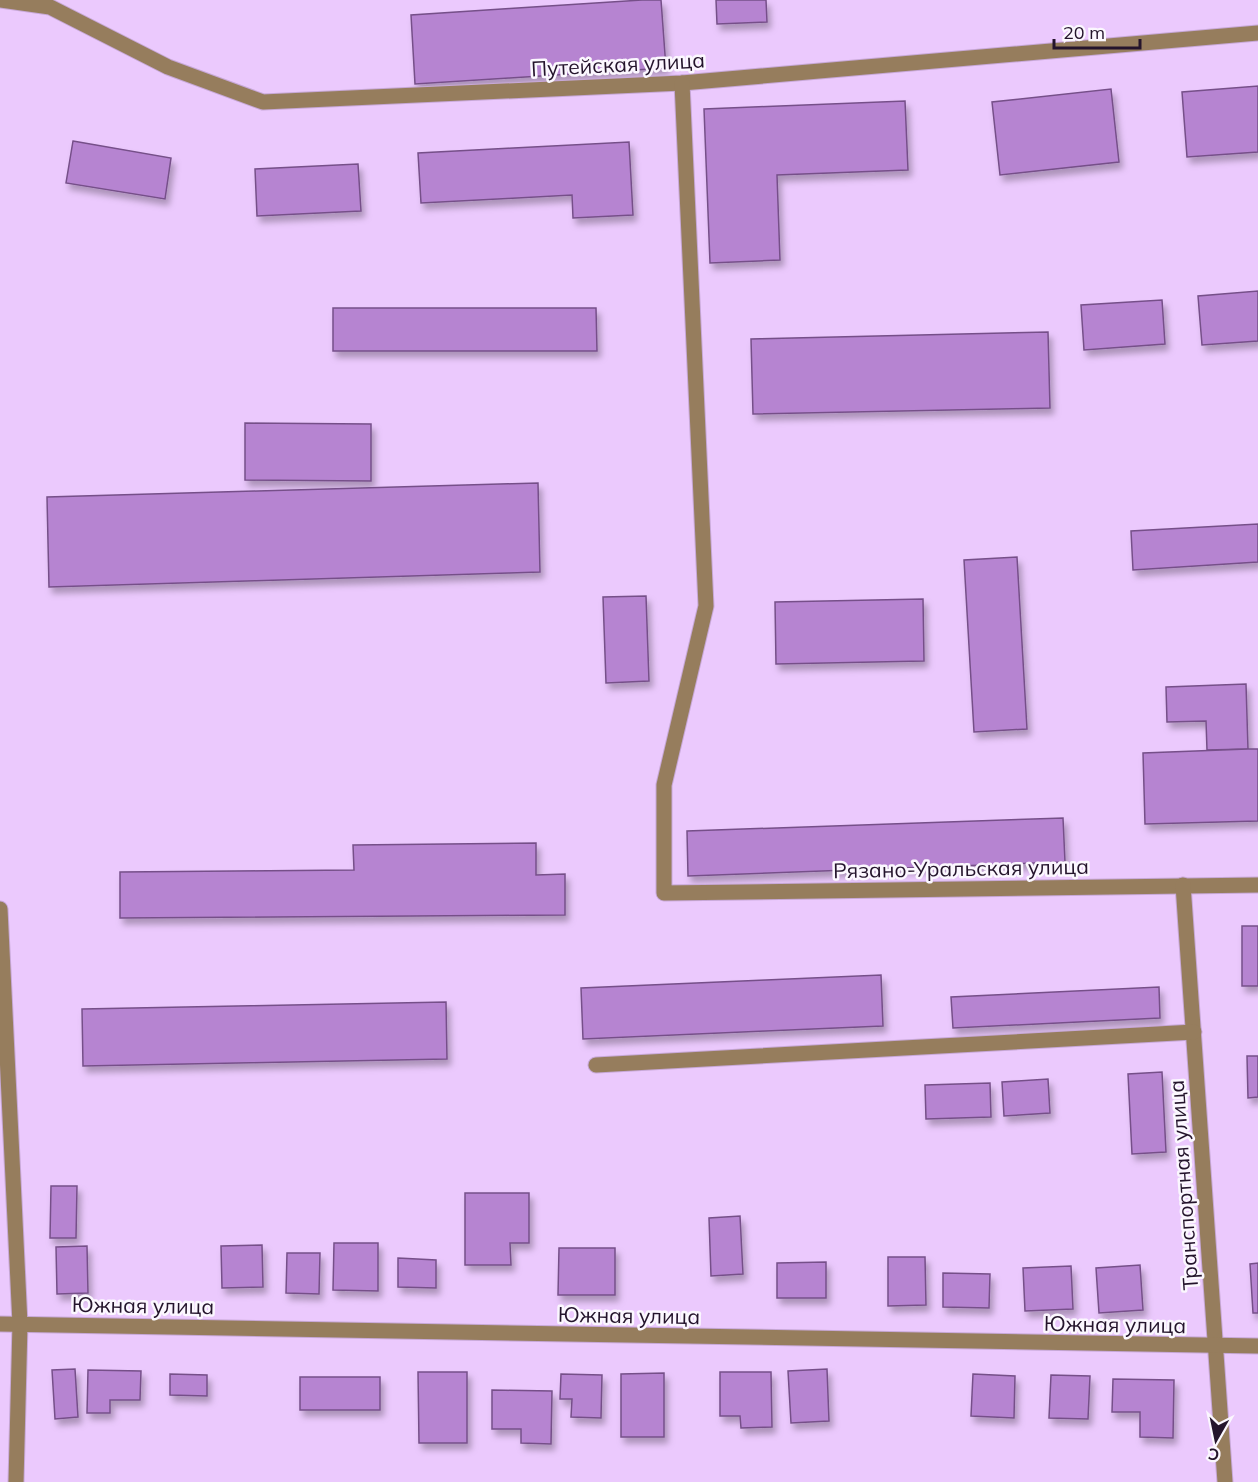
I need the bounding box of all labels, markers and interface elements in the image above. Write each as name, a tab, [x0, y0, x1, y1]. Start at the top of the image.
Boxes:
scale bar	[1054, 12, 1140, 50]
text: 20 m	[1063, 21, 1105, 44]
street label: Путейская улица	[530, 46, 706, 82]
street label: Рязано-Уральская улица	[833, 853, 1089, 883]
street label: Транспортная улица	[1163, 1079, 1203, 1291]
street label: Южная улица	[72, 1291, 214, 1319]
street label: Южная улица	[558, 1301, 700, 1329]
street label: Южная улица	[1044, 1310, 1186, 1338]
north arrow	[1186, 1410, 1246, 1470]
text: С	[1207, 1444, 1221, 1466]

